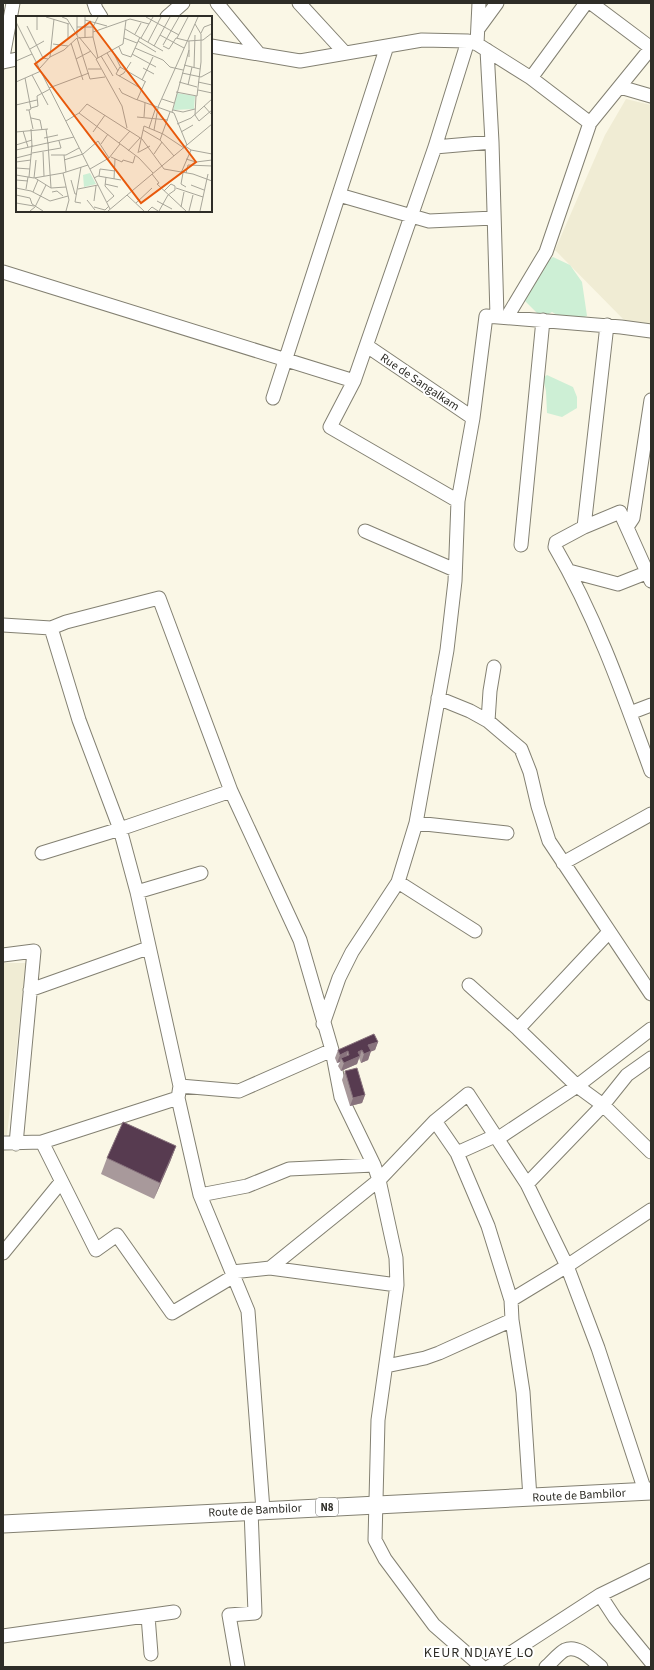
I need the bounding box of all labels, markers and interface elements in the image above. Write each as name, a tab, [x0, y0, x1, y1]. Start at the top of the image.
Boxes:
inset map	[16, 16, 212, 212]
street label: Rue de Sangalkam	[377, 349, 463, 415]
street label: Route de Bambilor	[532, 1485, 627, 1506]
road number: N8	[316, 1498, 338, 1516]
street label: Route de Bambilor	[208, 1500, 303, 1521]
district label: KEUR NDIAYE LO	[424, 1643, 534, 1663]

